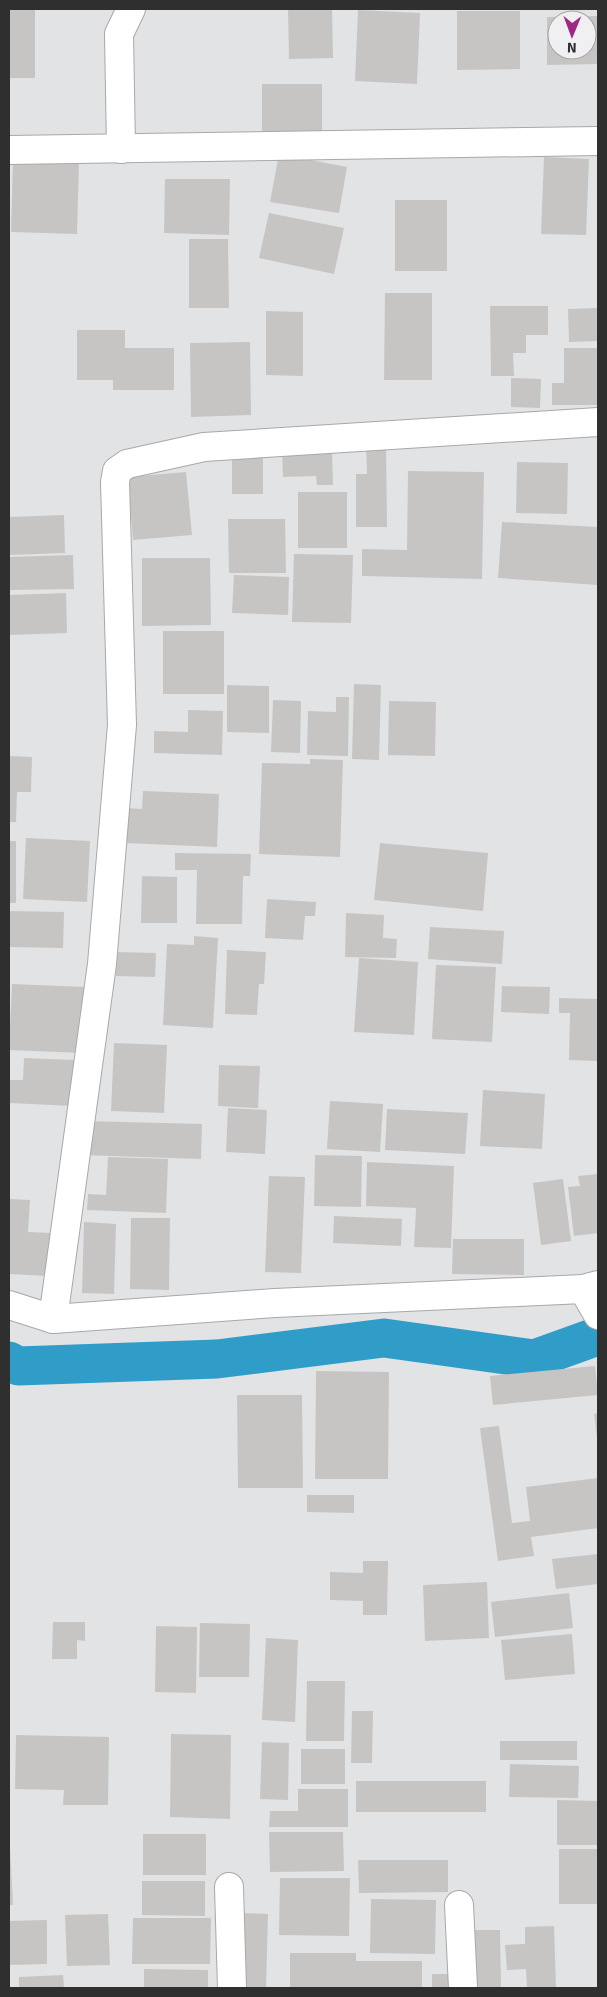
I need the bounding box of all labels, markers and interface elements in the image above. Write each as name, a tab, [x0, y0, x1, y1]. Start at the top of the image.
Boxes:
north arrow	[547, 10, 597, 60]
text: N	[567, 39, 577, 56]

